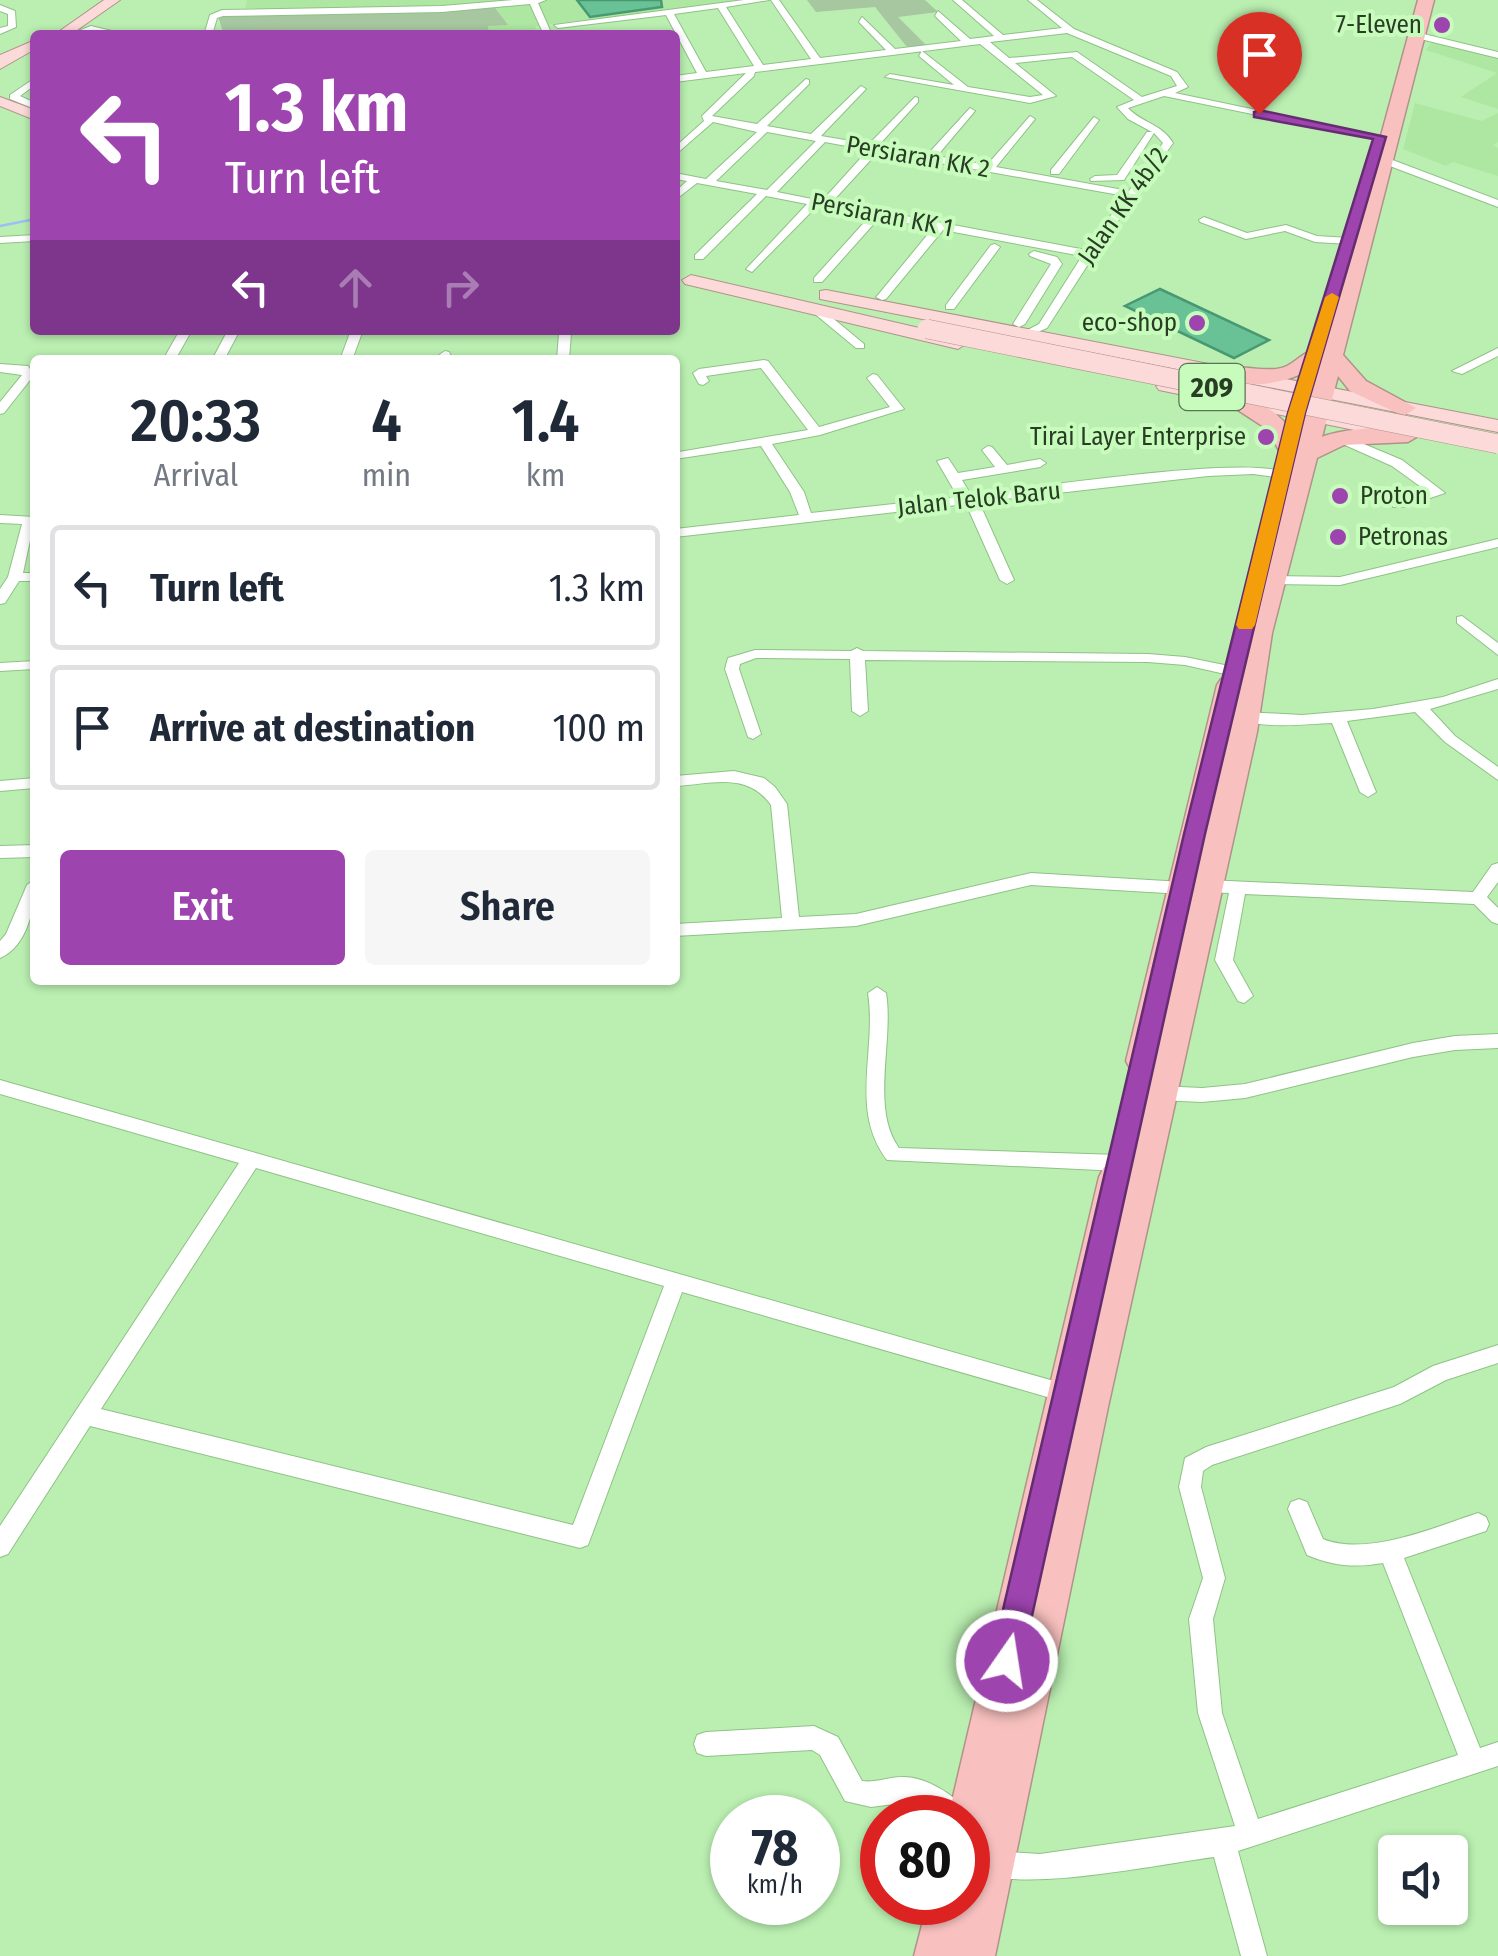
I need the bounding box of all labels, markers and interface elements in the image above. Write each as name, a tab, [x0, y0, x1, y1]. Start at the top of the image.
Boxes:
place label: 7-Eleven	[1336, 10, 1422, 40]
pin	[1217, 12, 1302, 115]
marker: 7-Eleven	[1431, 14, 1453, 36]
icon: arrive	[1232, 27, 1287, 82]
text: 1.3 km	[225, 66, 408, 150]
icon: left	[60, 70, 190, 200]
street label: Persiaran KK 2	[844, 130, 992, 184]
street label: Jalan KK 4b/2	[1072, 142, 1174, 270]
text: Turn left	[225, 151, 380, 205]
street label: Persiaran KK 1	[809, 187, 955, 243]
icon: left	[223, 260, 278, 315]
icon: ahead	[328, 260, 383, 315]
icon: right	[433, 260, 488, 315]
place label: eco-shop	[1082, 308, 1177, 338]
marker: eco-shop	[1186, 312, 1208, 334]
road number: 209	[1180, 364, 1244, 410]
text: 20:33	[131, 385, 261, 457]
text: 4	[371, 385, 402, 457]
text: 1.4	[512, 385, 579, 457]
place label: Tirai Layer Enterprise	[1030, 422, 1246, 452]
marker: Tirai Layer Enterprise	[1255, 426, 1277, 448]
text: Arrival	[153, 456, 238, 494]
text: min	[362, 456, 411, 494]
text: km	[526, 456, 565, 494]
street label: Jalan Telok Baru	[896, 476, 1062, 522]
place label: Proton	[1360, 481, 1428, 511]
marker: Proton	[1329, 485, 1351, 507]
place label: Petronas	[1358, 522, 1448, 552]
marker: Petronas	[1327, 526, 1349, 548]
icon: left	[65, 560, 120, 615]
text: Turn left	[150, 565, 284, 611]
text: 1.3 km	[549, 565, 645, 611]
icon: arrive	[65, 700, 120, 755]
text: Arrive at destination	[150, 705, 475, 751]
text: 100 m	[552, 705, 645, 751]
button: Exit	[60, 850, 345, 965]
button: Share	[365, 850, 650, 965]
position arrow	[955, 1609, 1059, 1713]
speed limit sign: 80	[860, 1795, 990, 1925]
text: 78	[752, 1818, 798, 1878]
map controls	[1378, 1835, 1468, 1925]
button: sound	[1378, 1835, 1468, 1925]
text: km/h	[747, 1870, 803, 1900]

